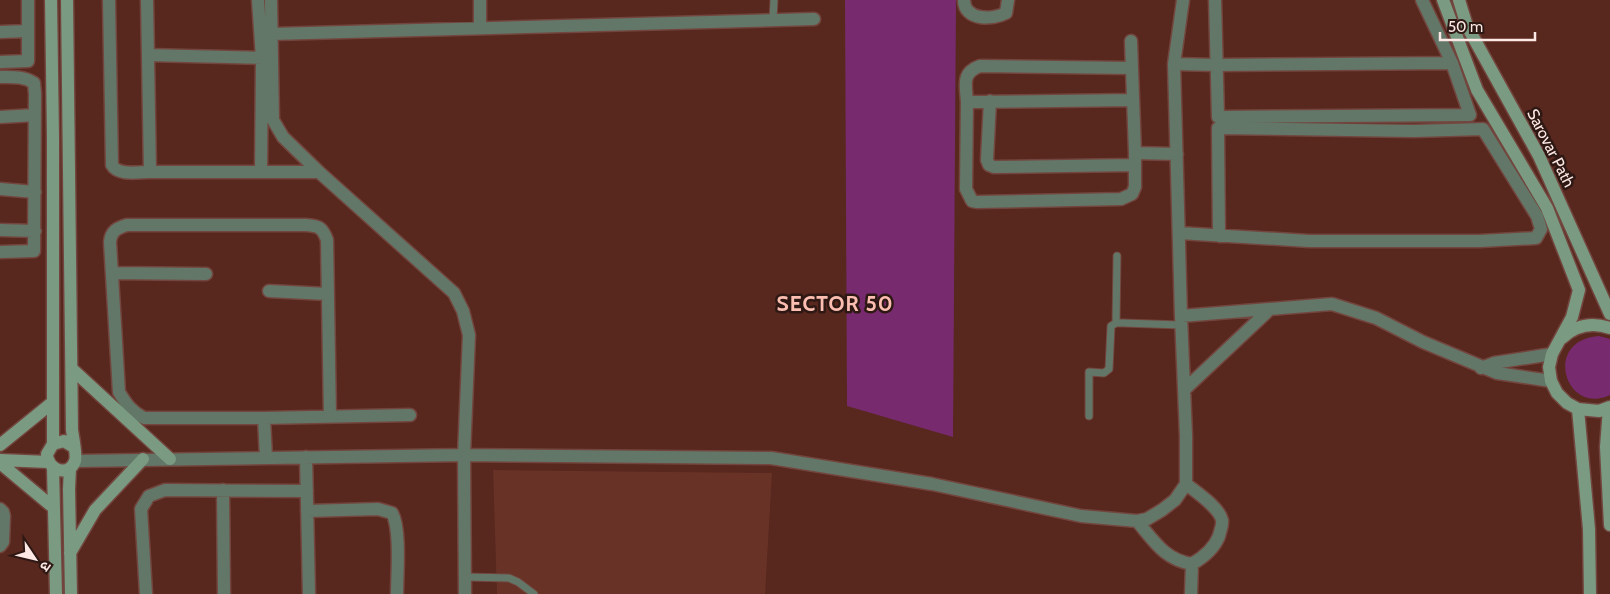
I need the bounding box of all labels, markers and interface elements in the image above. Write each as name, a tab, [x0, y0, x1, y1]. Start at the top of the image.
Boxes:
scale bar	[1440, 10, 1535, 42]
text: 50 m	[1448, 18, 1483, 36]
street label: Sarovar Path	[1523, 106, 1579, 190]
district label: SECTOR 50	[776, 291, 894, 316]
north arrow	[10, 534, 60, 584]
text: उ	[35, 558, 55, 576]

